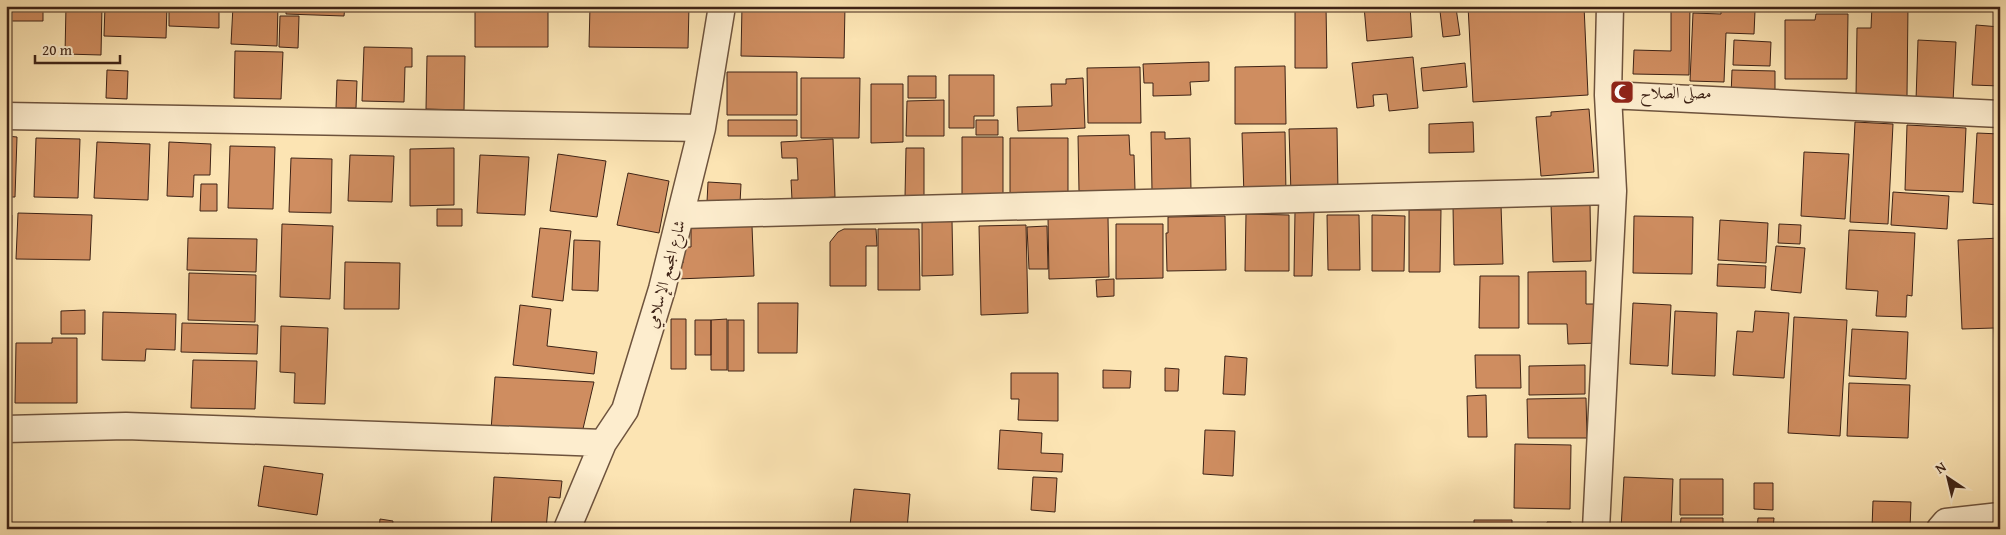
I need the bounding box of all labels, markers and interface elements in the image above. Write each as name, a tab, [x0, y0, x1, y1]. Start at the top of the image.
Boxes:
scale bar	[35, 32, 120, 64]
text: 20 m	[42, 39, 73, 60]
mosque icon: مصلى الصلاح	[1609, 79, 1635, 105]
place label: مصلى الصلاح	[1640, 80, 1711, 107]
street label: شارع المجمع الإسلامي	[639, 217, 695, 332]
north arrow	[1924, 452, 1974, 502]
text: N	[1931, 456, 1951, 478]

